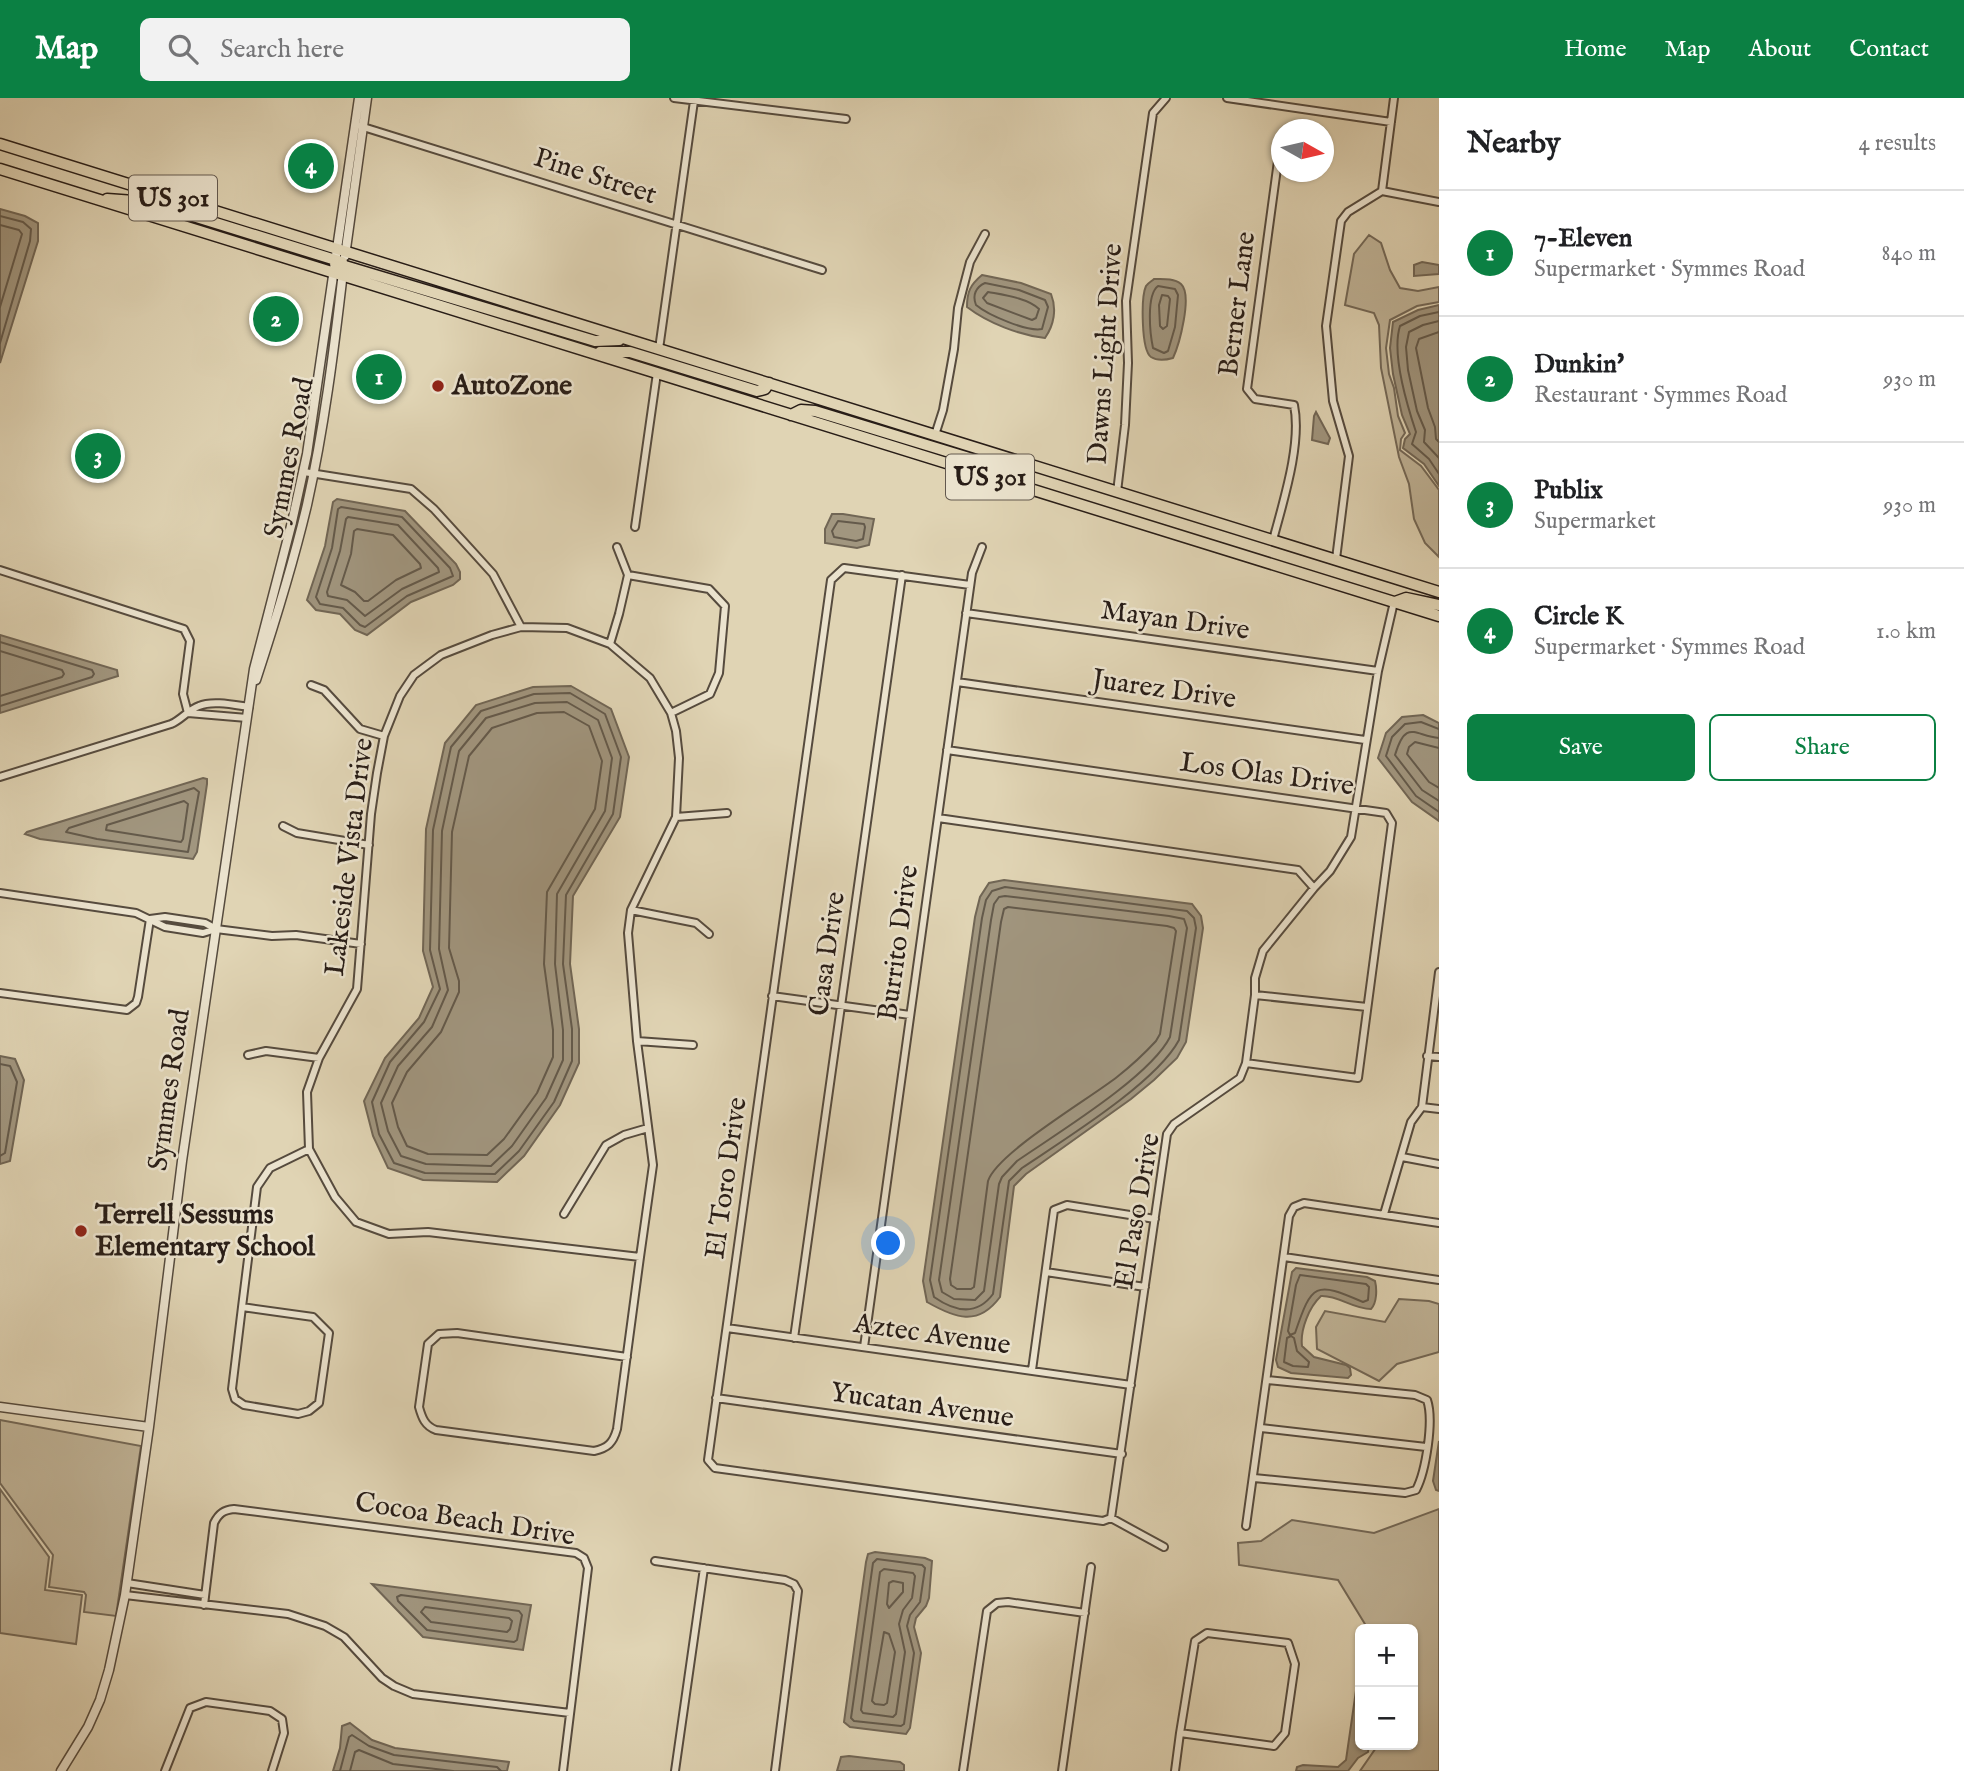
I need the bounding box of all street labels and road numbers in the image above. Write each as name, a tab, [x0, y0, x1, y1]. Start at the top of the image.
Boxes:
street label: Pine Street	[529, 141, 661, 213]
road number: US 301	[129, 176, 217, 220]
street label: Berner Lane	[1212, 229, 1264, 378]
street label: Dawns Light Drive	[1081, 242, 1131, 466]
street label: Symmes Road	[257, 375, 323, 541]
road number: US 301	[946, 454, 1034, 500]
street label: Mayan Drive	[1098, 593, 1252, 649]
street label: Juarez Drive	[1087, 662, 1238, 717]
street label: Lakeside Vista Drive	[318, 736, 382, 978]
street label: Los Olas Drive	[1178, 745, 1356, 805]
street label: Burrito Drive	[871, 863, 927, 1023]
street label: Casa Drive	[802, 889, 854, 1019]
street label: Symmes Road	[141, 1007, 199, 1173]
street label: El Toro Drive	[698, 1095, 756, 1261]
street label: El Paso Drive	[1107, 1130, 1169, 1292]
street label: Aztec Avenue	[850, 1307, 1013, 1363]
street label: Yucatan Avenue	[828, 1376, 1016, 1436]
street label: Cocoa Beach Drive	[353, 1485, 578, 1555]

